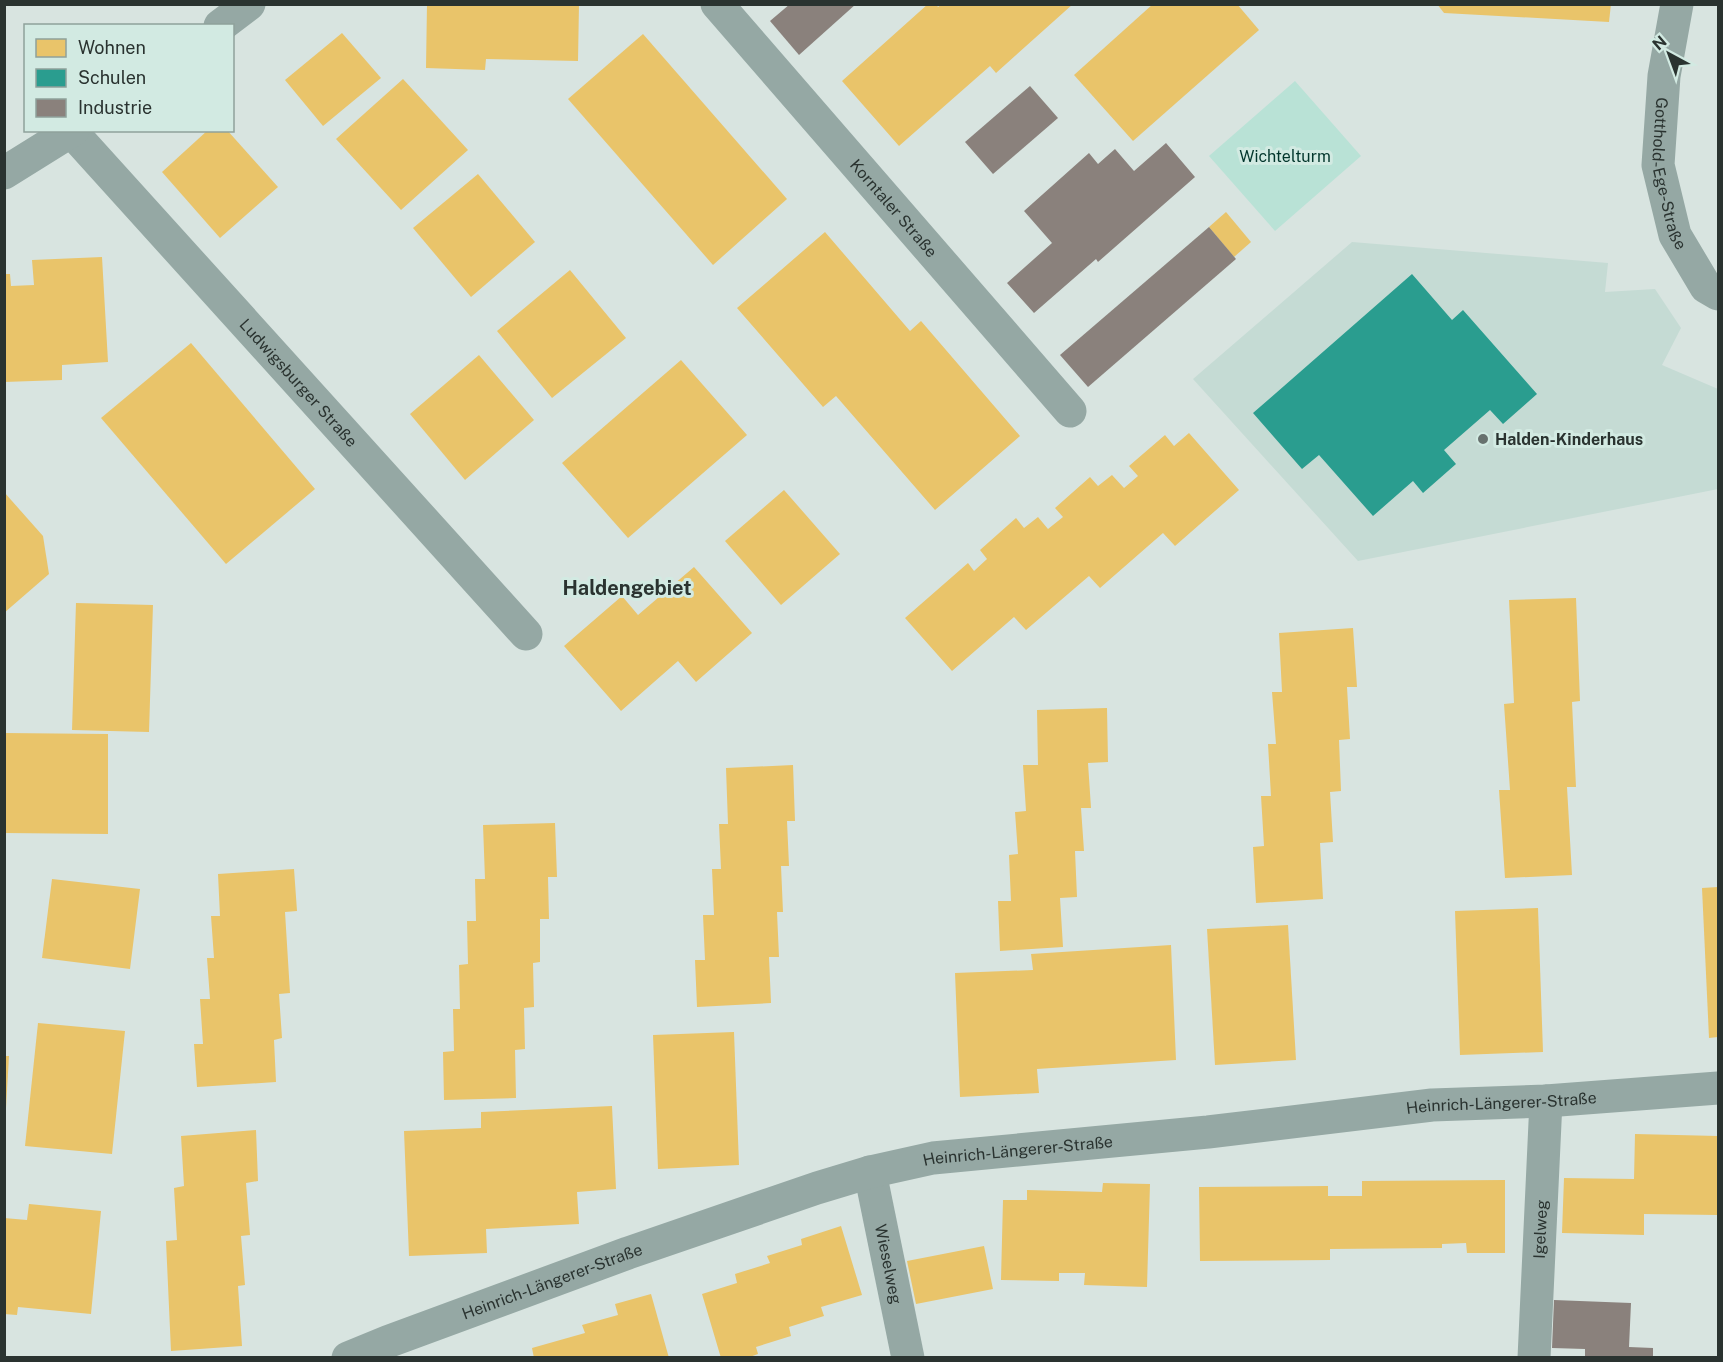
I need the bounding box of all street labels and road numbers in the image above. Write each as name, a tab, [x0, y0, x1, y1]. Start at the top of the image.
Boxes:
street label: Gotthold-Ege-Straße	[1648, 97, 1690, 253]
street label: Korntaler Straße	[846, 155, 941, 261]
street label: Ludwigsburger Straße	[236, 315, 361, 451]
street label: Heinrich-Längerer-Straße	[1405, 1088, 1597, 1118]
street label: Heinrich-Längerer-Straße	[921, 1132, 1114, 1170]
street label: Igelweg	[1530, 1199, 1551, 1259]
street label: Wieselweg	[871, 1222, 906, 1306]
street label: Heinrich-Längerer-Straße	[459, 1240, 645, 1324]

